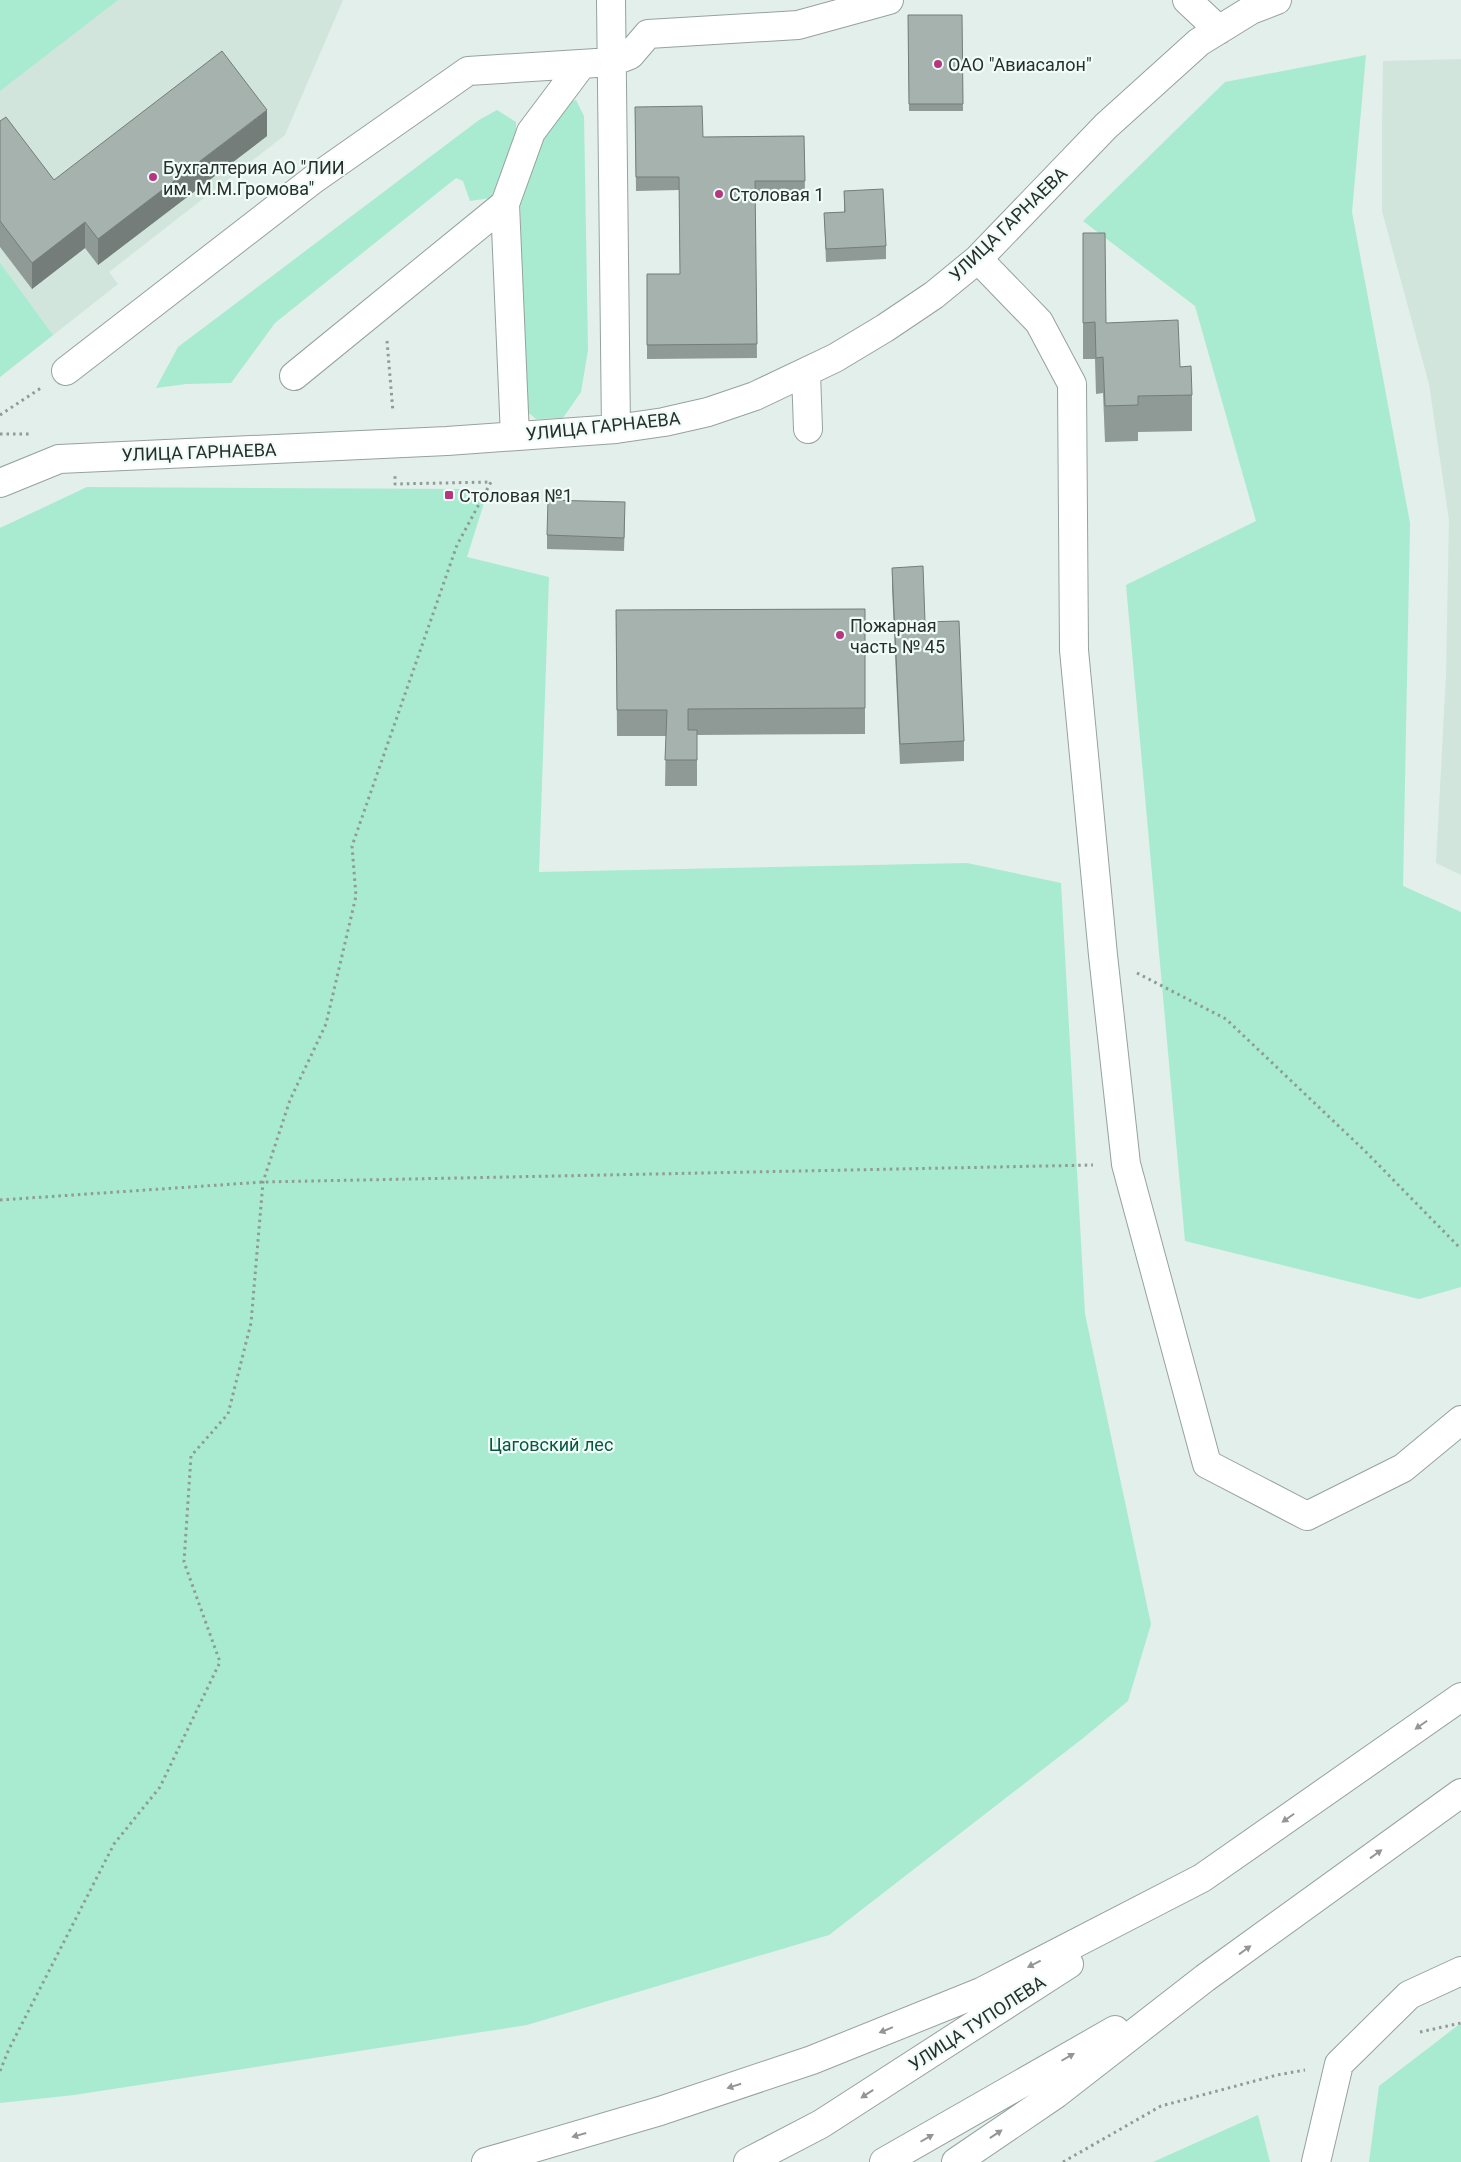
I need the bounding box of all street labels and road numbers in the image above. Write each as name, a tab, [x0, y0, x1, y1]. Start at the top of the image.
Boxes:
street label: УЛИЦА ГАРНАЕВА	[945, 162, 1071, 285]
street label: УЛИЦА ГАРНАЕВА	[525, 407, 682, 445]
street label: УЛИЦА ГАРНАЕВА	[121, 439, 277, 465]
street label: УЛИЦА ТУПОЛЕВА	[905, 1971, 1049, 2075]

